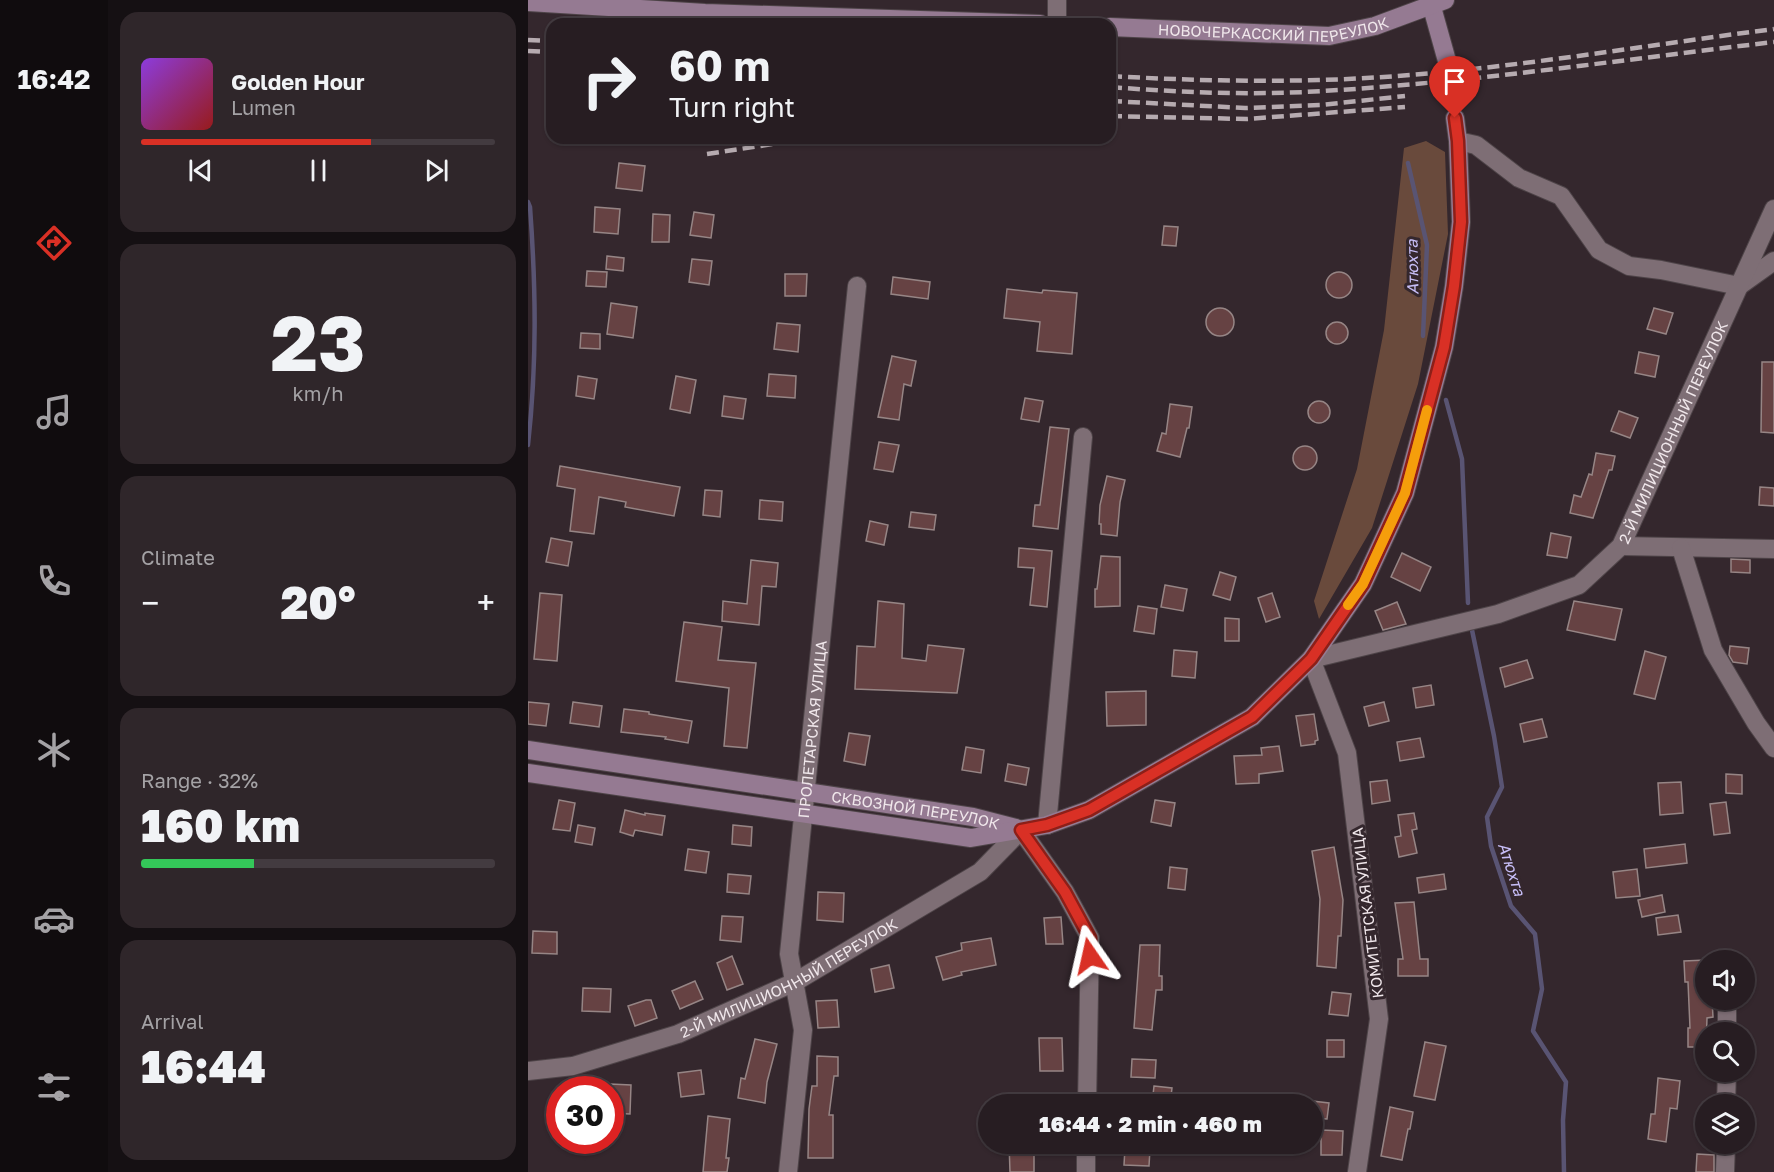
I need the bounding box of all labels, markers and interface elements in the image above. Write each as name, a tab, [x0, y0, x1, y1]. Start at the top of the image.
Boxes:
street label: НОВОЧЕРКАССКИЙ ПЕРЕУЛОК	[1158, 13, 1391, 45]
text: 60 m	[669, 40, 770, 90]
icon: right	[570, 42, 648, 120]
pin	[1429, 56, 1480, 118]
text: 16:42	[17, 63, 91, 95]
icon: arrive	[1438, 65, 1471, 98]
text: Golden Hour	[231, 68, 365, 95]
text: Turn right	[669, 91, 795, 123]
text: Lumen	[231, 95, 296, 119]
icon: previous	[184, 154, 217, 187]
icon: pause	[302, 154, 335, 187]
icon: next	[420, 154, 453, 187]
icon: directions	[33, 222, 75, 264]
water label: Атюхта	[1402, 238, 1422, 295]
text: 23	[270, 295, 366, 388]
street label: 2-Й МИЛИЦИОННЫЙ ПЕРЕУЛОК	[1614, 317, 1731, 546]
text: km/h	[293, 381, 343, 405]
icon: music	[33, 391, 75, 433]
text: Climate	[141, 545, 215, 569]
icon: phone	[33, 560, 75, 602]
text: 20°	[280, 575, 356, 629]
text: −	[141, 583, 159, 622]
text: +	[477, 583, 495, 622]
street label: ПРОЛЕТАРСКАЯ УЛИЦА	[794, 639, 830, 819]
icon: climate	[33, 729, 75, 771]
text: Range · 32%	[141, 768, 258, 792]
street label: СКВОЗНОЙ ПЕРЕУЛОК	[830, 787, 1002, 833]
text: 160 km	[141, 798, 300, 852]
street label: КОМИТЕТСКАЯ УЛИЦА	[1348, 827, 1386, 999]
water label: Атюхта	[1494, 840, 1530, 899]
icon: car	[33, 898, 75, 940]
street label: 2-Й МИЛИЦИОННЫЙ ПЕРЕУЛОК	[677, 914, 901, 1041]
position arrow	[1058, 924, 1122, 988]
map controls	[1695, 950, 1755, 1154]
button: sound	[1695, 950, 1755, 1010]
text: Arrival	[141, 1009, 204, 1033]
button: search	[1695, 1022, 1755, 1082]
text: 16:44	[141, 1039, 266, 1093]
icon: filters	[33, 1066, 75, 1108]
speed limit sign: 30	[546, 1076, 624, 1154]
button: layers	[1695, 1094, 1755, 1154]
text: 16:44 · 2 min · 460 m	[1039, 1110, 1262, 1137]

